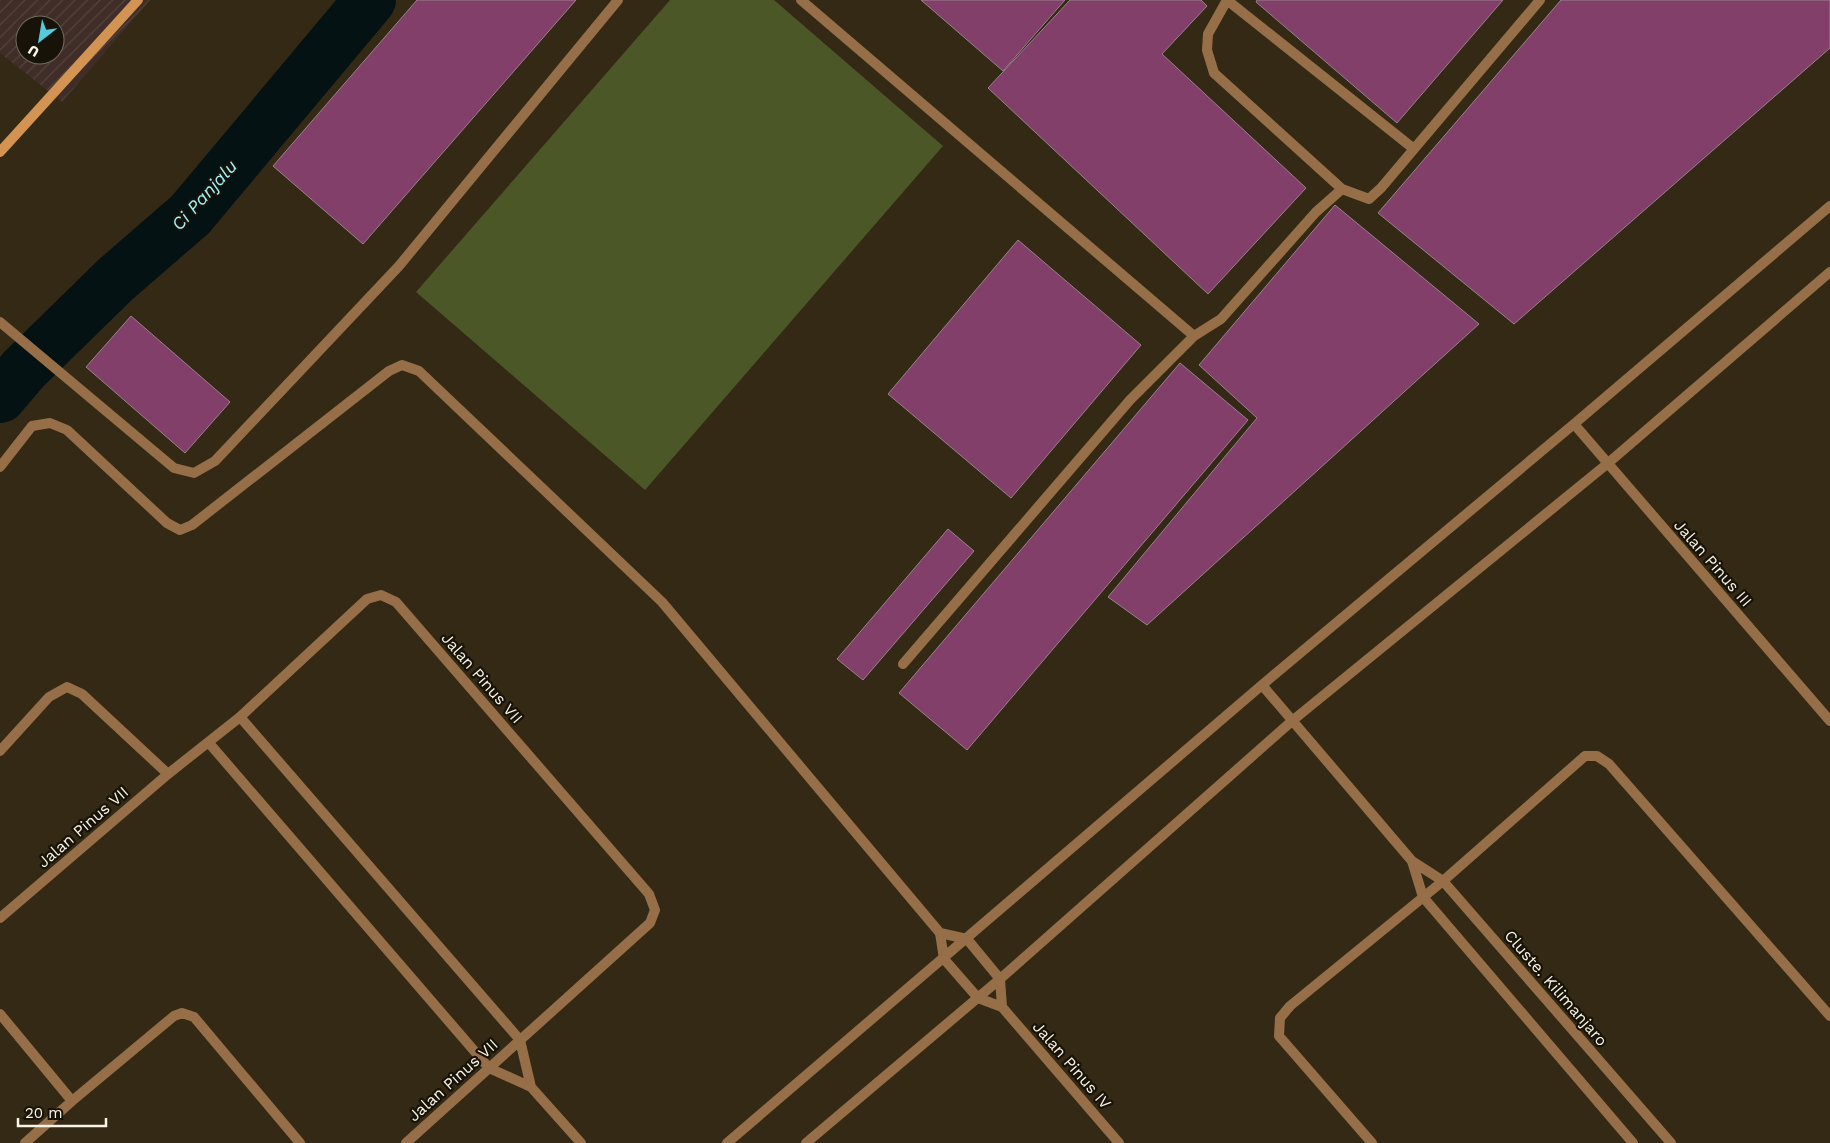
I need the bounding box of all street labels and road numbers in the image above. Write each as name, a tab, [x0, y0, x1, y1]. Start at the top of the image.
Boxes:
street label: Jalan Pinus III	[1670, 516, 1756, 610]
street label: Jalan Pinus VII	[437, 629, 527, 727]
street label: Jalan Pinus VII	[34, 782, 132, 872]
street label: Cluste. Kilimanjaro	[1501, 926, 1611, 1050]
street label: Jalan Pinus IV	[1029, 1017, 1115, 1113]
street label: Jalan Pinus VII	[404, 1035, 502, 1125]

